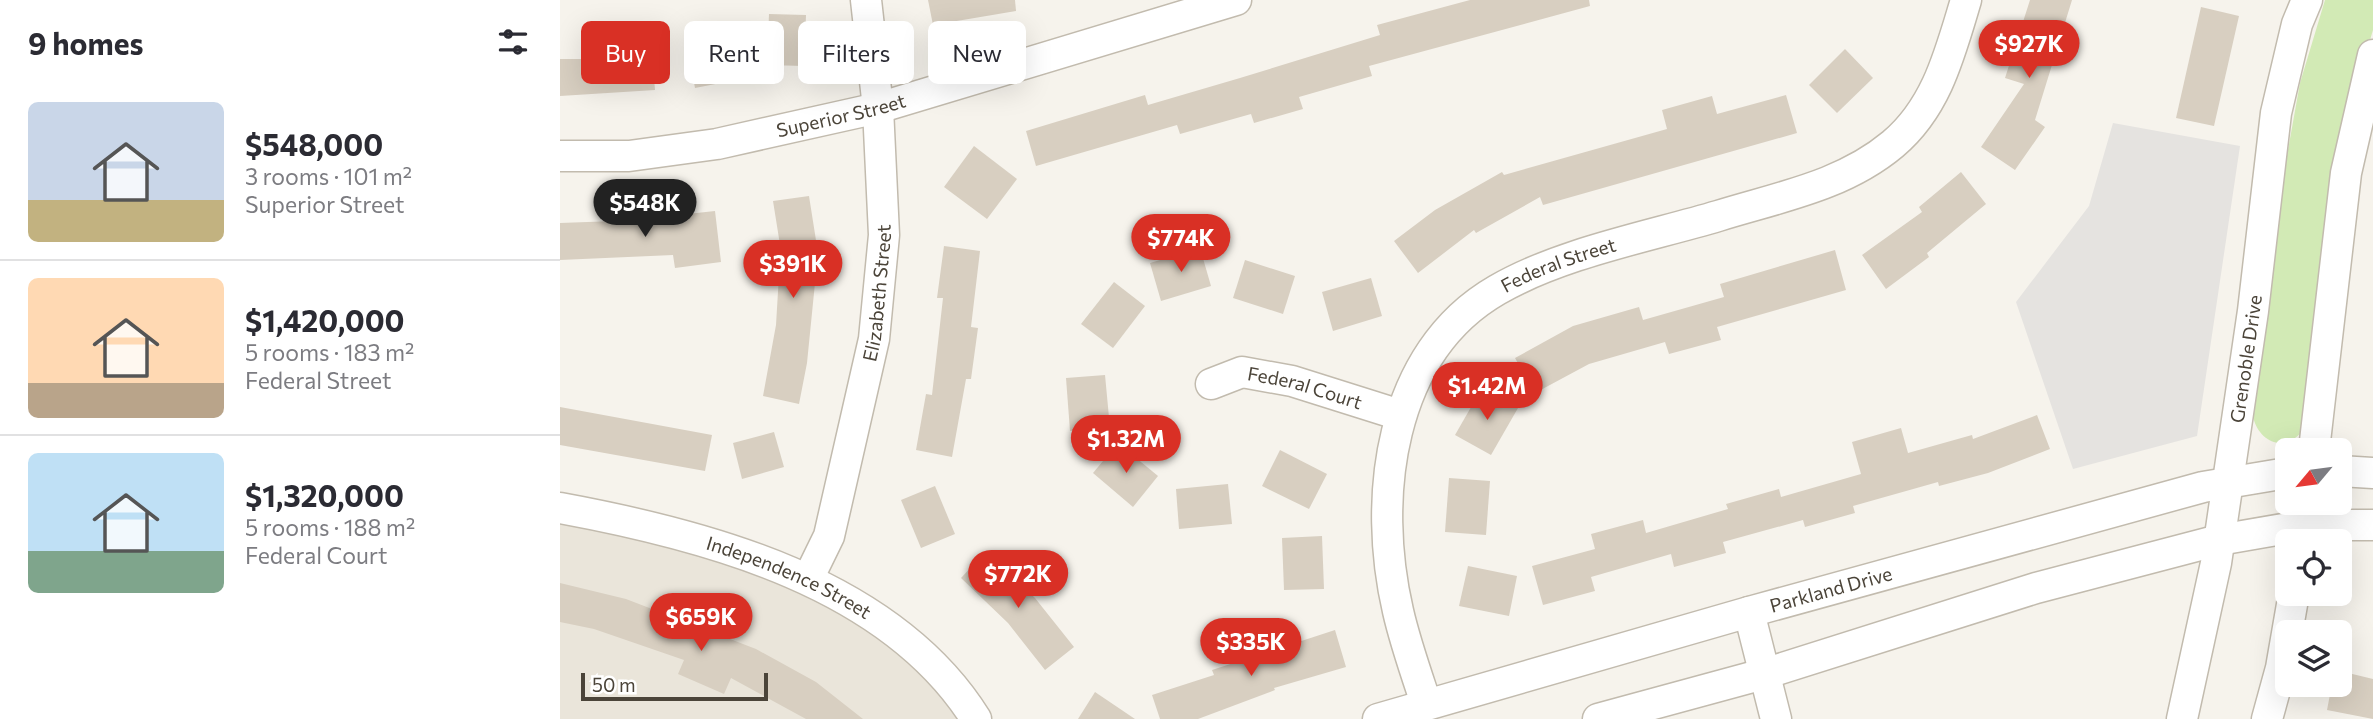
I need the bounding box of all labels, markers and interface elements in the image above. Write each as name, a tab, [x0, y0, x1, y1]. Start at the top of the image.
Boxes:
pin: $927K	[1980, 20, 2078, 80]
chip: Buy	[581, 21, 670, 84]
chip: Rent	[684, 21, 784, 84]
chip: Filters	[798, 21, 914, 84]
chip: New	[928, 21, 1026, 84]
icon: filters	[494, 23, 532, 61]
text: 9 homes	[28, 24, 143, 61]
text: $927K	[1995, 29, 2063, 57]
street label: Superior Street	[774, 88, 908, 141]
text: $548,000	[245, 125, 383, 162]
icon: home	[84, 130, 168, 214]
text: 3 rooms · 101 m²	[245, 162, 412, 190]
pin: $548K	[596, 180, 694, 239]
text: $548K	[609, 188, 681, 216]
text: Superior Street	[245, 190, 405, 218]
pin: $774K	[1132, 215, 1230, 274]
text: $774K	[1147, 223, 1215, 251]
street label: Elizabeth Street	[857, 224, 895, 364]
street label: Federal Street	[1497, 232, 1618, 297]
pin: $391K	[744, 240, 842, 300]
text: $391K	[759, 249, 827, 277]
street label: Grenoble Drive	[2225, 294, 2266, 424]
text: $1,420,000	[245, 301, 405, 338]
icon: home	[84, 306, 168, 390]
text: 5 rooms · 183 m²	[245, 338, 414, 366]
street label: Federal Court	[1246, 361, 1365, 413]
pin: $1.42M	[1430, 362, 1544, 422]
text: Federal Street	[245, 366, 391, 394]
text: $1.42M	[1448, 371, 1526, 399]
pin: $1.32M	[1069, 416, 1183, 475]
text: $1.32M	[1087, 424, 1165, 452]
north arrow	[2275, 438, 2352, 514]
map controls	[2275, 438, 2352, 697]
text: $1,320,000	[245, 476, 404, 513]
icon: home	[84, 481, 168, 565]
text: 5 rooms · 188 m²	[245, 513, 415, 541]
button: locate	[2275, 529, 2352, 606]
street label: Independence Street	[704, 531, 876, 623]
text: Federal Court	[245, 541, 387, 569]
pin: $772K	[969, 550, 1067, 610]
text: $772K	[984, 559, 1052, 587]
street label: Parkland Drive	[1767, 561, 1894, 617]
pin: $659K	[652, 594, 750, 653]
text: $659K	[665, 602, 737, 630]
pin: $335K	[1202, 618, 1300, 678]
button: layers	[2275, 620, 2352, 697]
text: $335K	[1216, 627, 1286, 655]
scale bar	[581, 670, 768, 702]
text: 50 m	[592, 673, 636, 696]

